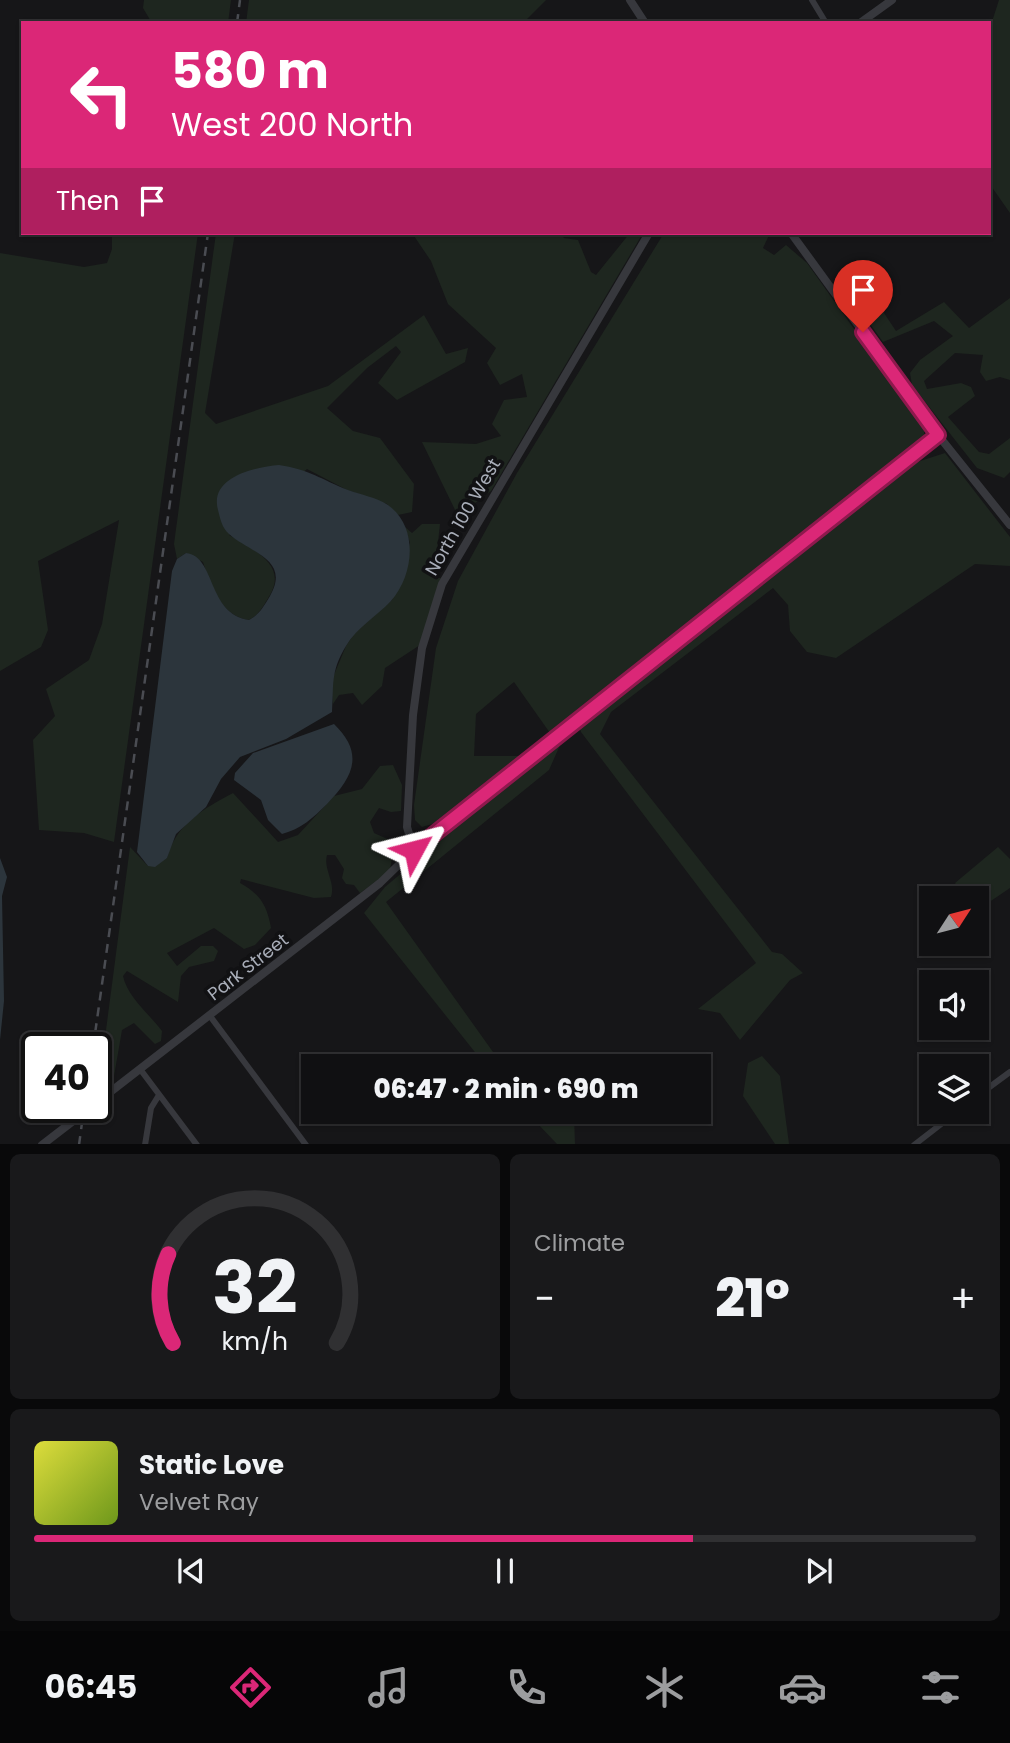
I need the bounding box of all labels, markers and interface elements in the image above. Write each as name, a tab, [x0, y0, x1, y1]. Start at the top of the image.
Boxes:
text: 580 m	[171, 37, 329, 105]
icon: left	[56, 49, 147, 140]
text: West 200 North	[171, 102, 413, 147]
icon: arrive	[133, 182, 171, 220]
text: Then	[56, 183, 119, 219]
pin	[833, 260, 893, 332]
icon: arrive	[844, 271, 882, 309]
street label: North 100 West	[419, 454, 506, 580]
position arrow	[377, 813, 451, 887]
north arrow	[919, 886, 989, 956]
map controls	[919, 886, 989, 1124]
street label: Park Street	[202, 927, 293, 1006]
button: sound	[919, 970, 989, 1040]
speed limit sign: 40	[21, 1032, 112, 1123]
button: layers	[919, 1054, 989, 1124]
text: 06:47 · 2 min · 690 m	[373, 1071, 639, 1107]
text: Climate	[534, 1227, 625, 1259]
text: 32	[212, 1237, 298, 1338]
text: 21°	[715, 1262, 790, 1335]
text: −	[534, 1272, 555, 1325]
text: +	[950, 1272, 976, 1325]
text: km/h	[222, 1323, 288, 1358]
text: Static Love	[139, 1447, 284, 1483]
text: Velvet Ray	[139, 1486, 259, 1518]
icon: previous	[172, 1552, 210, 1590]
icon: pause	[486, 1552, 524, 1590]
icon: next	[800, 1552, 838, 1590]
icon: directions	[226, 1663, 275, 1712]
icon: music	[364, 1663, 413, 1712]
icon: phone	[502, 1663, 551, 1712]
icon: climate	[640, 1663, 689, 1712]
icon: car	[778, 1663, 827, 1712]
icon: filters	[916, 1663, 965, 1712]
text: 06:45	[45, 1664, 137, 1709]

